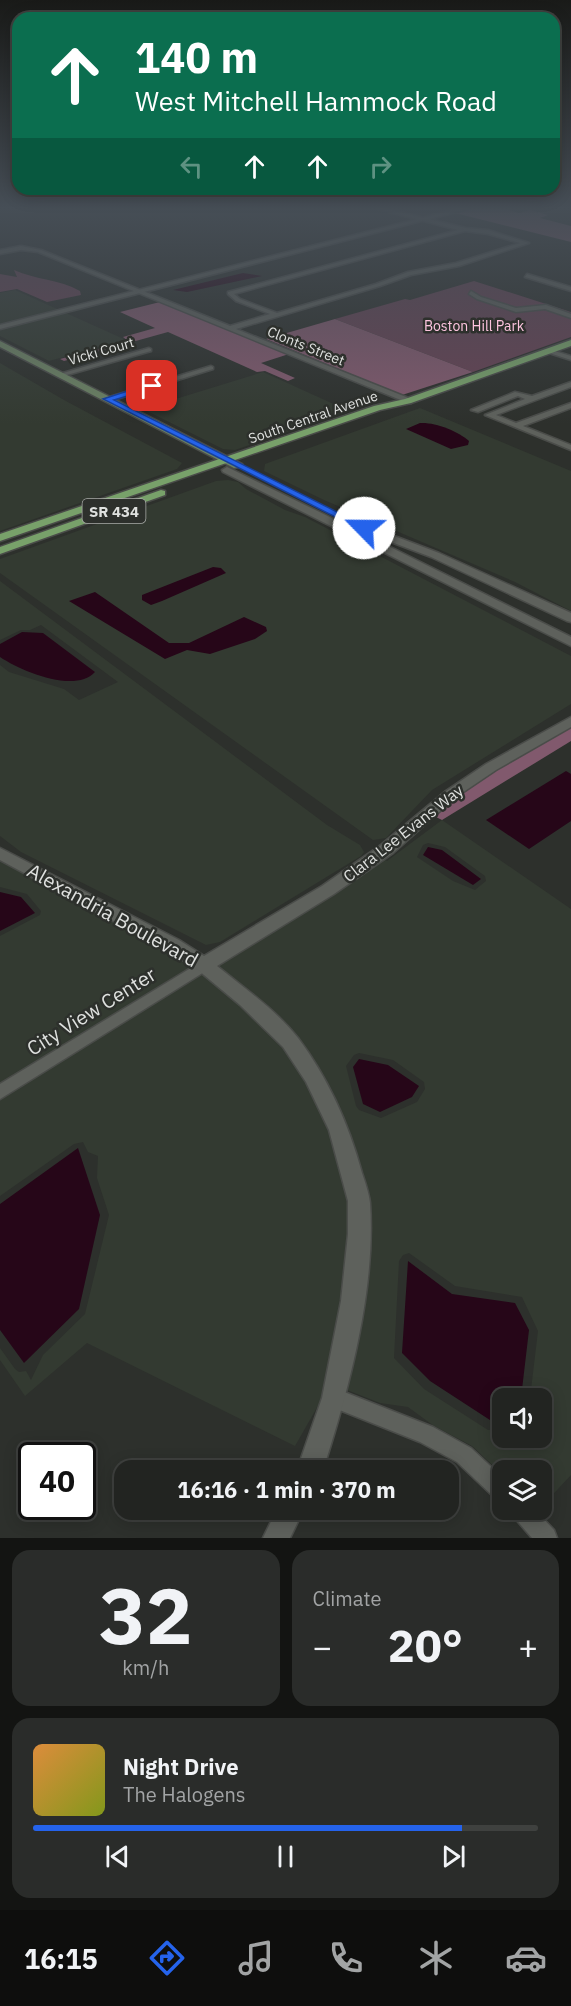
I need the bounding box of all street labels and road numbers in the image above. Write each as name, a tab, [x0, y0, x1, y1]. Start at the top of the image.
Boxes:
street label: Clonts Street	[265, 322, 347, 370]
street label: Vicki Court	[66, 333, 136, 369]
street label: South Central Avenue	[246, 386, 380, 448]
road number: SR 434	[82, 499, 146, 523]
street label: Clara Lee Evans Way	[339, 780, 467, 886]
street label: Alexandria Boulevard	[23, 857, 203, 973]
street label: City View Center	[21, 961, 161, 1061]

